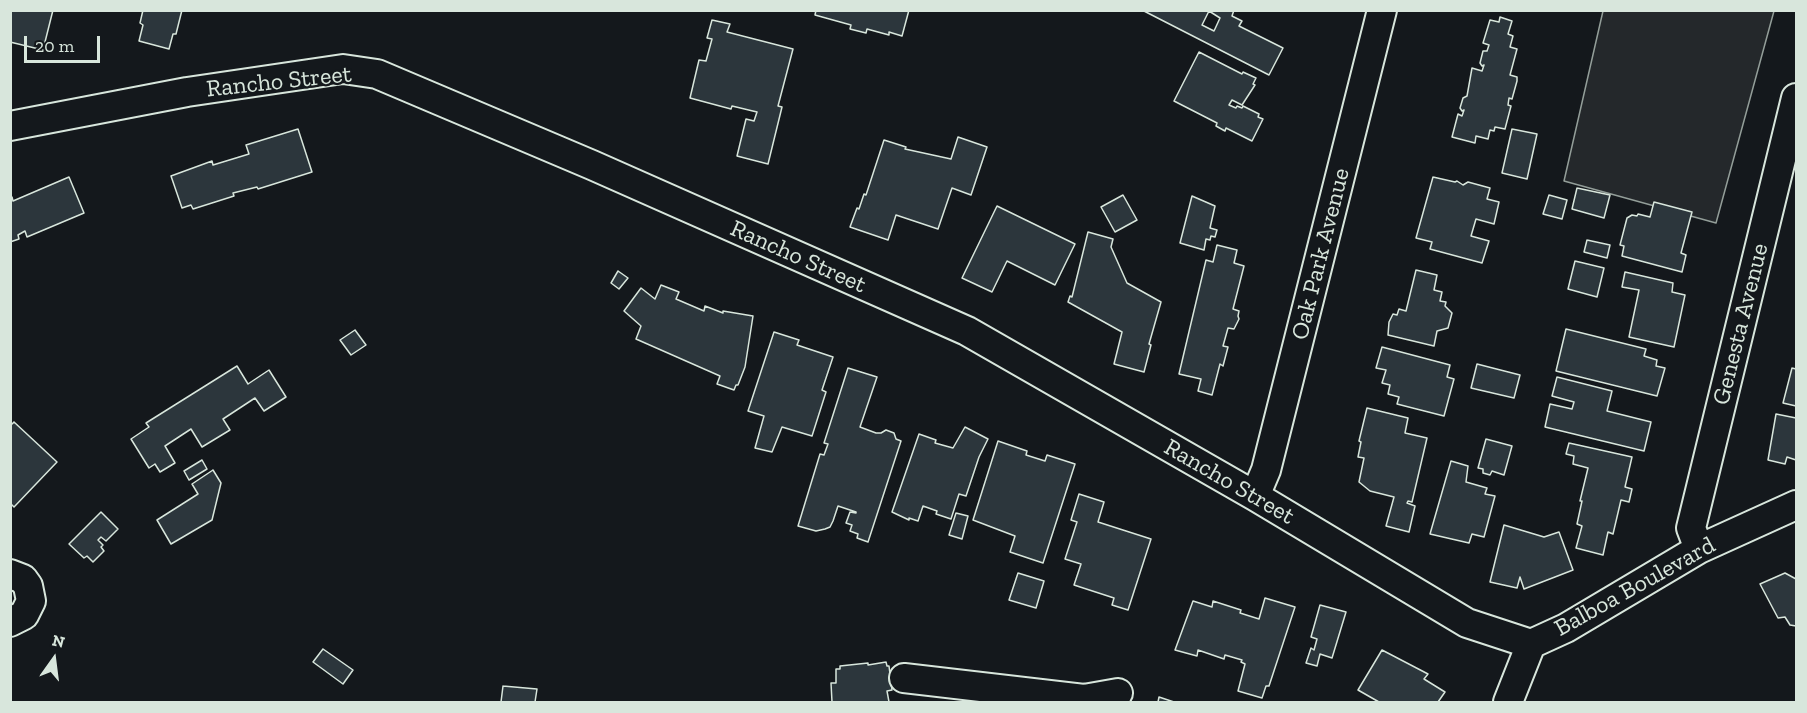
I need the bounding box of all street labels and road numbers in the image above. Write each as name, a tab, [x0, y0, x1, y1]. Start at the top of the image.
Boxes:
street label: Rancho Street	[205, 60, 353, 104]
street label: Oak Park Avenue	[1286, 165, 1356, 343]
street label: Rancho Street	[726, 214, 870, 300]
street label: Genesta Avenue	[1707, 240, 1775, 408]
street label: Rancho Street	[1159, 433, 1299, 531]
street label: Balboa Boulevard	[1550, 531, 1720, 643]

